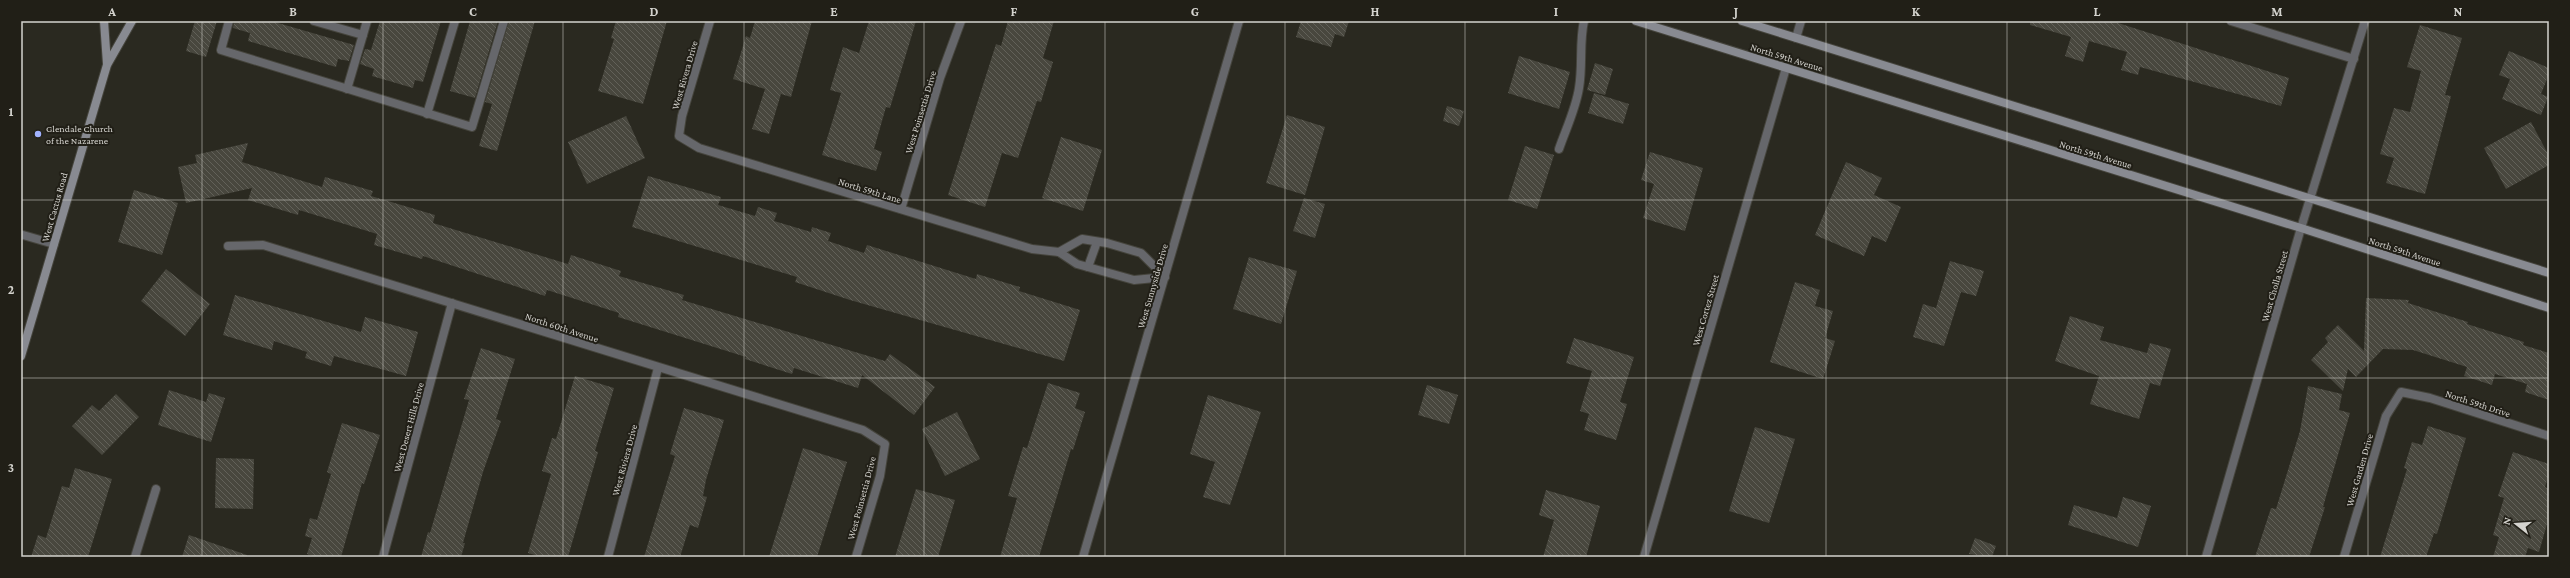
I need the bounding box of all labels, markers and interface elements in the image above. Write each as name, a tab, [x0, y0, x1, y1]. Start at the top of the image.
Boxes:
text: A	[107, 4, 116, 19]
text: B	[289, 4, 297, 19]
text: C	[469, 4, 477, 19]
text: D	[650, 4, 659, 19]
text: E	[830, 4, 838, 19]
text: F	[1011, 4, 1018, 19]
text: G	[1191, 4, 1199, 19]
text: H	[1371, 4, 1380, 19]
text: I	[1554, 4, 1558, 19]
text: J	[1732, 4, 1738, 19]
text: K	[1912, 4, 1921, 19]
text: L	[2094, 4, 2101, 19]
text: M	[2271, 4, 2283, 19]
text: N	[2454, 4, 2463, 19]
street label: West Rivera Drive	[669, 39, 700, 111]
street label: North 59th Avenue	[1749, 41, 1825, 74]
street label: West Poinsettia Drive	[903, 69, 938, 155]
text: 1	[9, 104, 14, 119]
place label: Glendale Church of the Nazarene	[46, 123, 114, 146]
marker: Glendale Church of the Nazarene	[33, 129, 43, 139]
street label: North 59th Avenue	[2058, 138, 2134, 171]
street label: West Cactus Road	[39, 171, 70, 243]
street label: North 59th Lane	[837, 176, 903, 205]
street label: North 59th Avenue	[2367, 235, 2443, 269]
street label: West Sunnyside Drive	[1135, 242, 1170, 330]
street label: West Cholla Street	[2259, 249, 2290, 323]
street label: West Cortez Street	[1690, 272, 1721, 347]
text: 2	[8, 282, 15, 297]
street label: North 60th Avenue	[524, 310, 600, 345]
street label: West Desert Hills Drive	[391, 381, 426, 473]
street label: North 59th Drive	[2444, 388, 2512, 419]
street label: West Riviera Drive	[610, 423, 639, 497]
street label: West Garden Drive	[2344, 432, 2375, 508]
street label: West Poinsettia Drive	[845, 455, 878, 541]
text: 3	[8, 460, 14, 475]
north arrow	[2496, 504, 2536, 544]
text: N	[2500, 515, 2513, 526]

